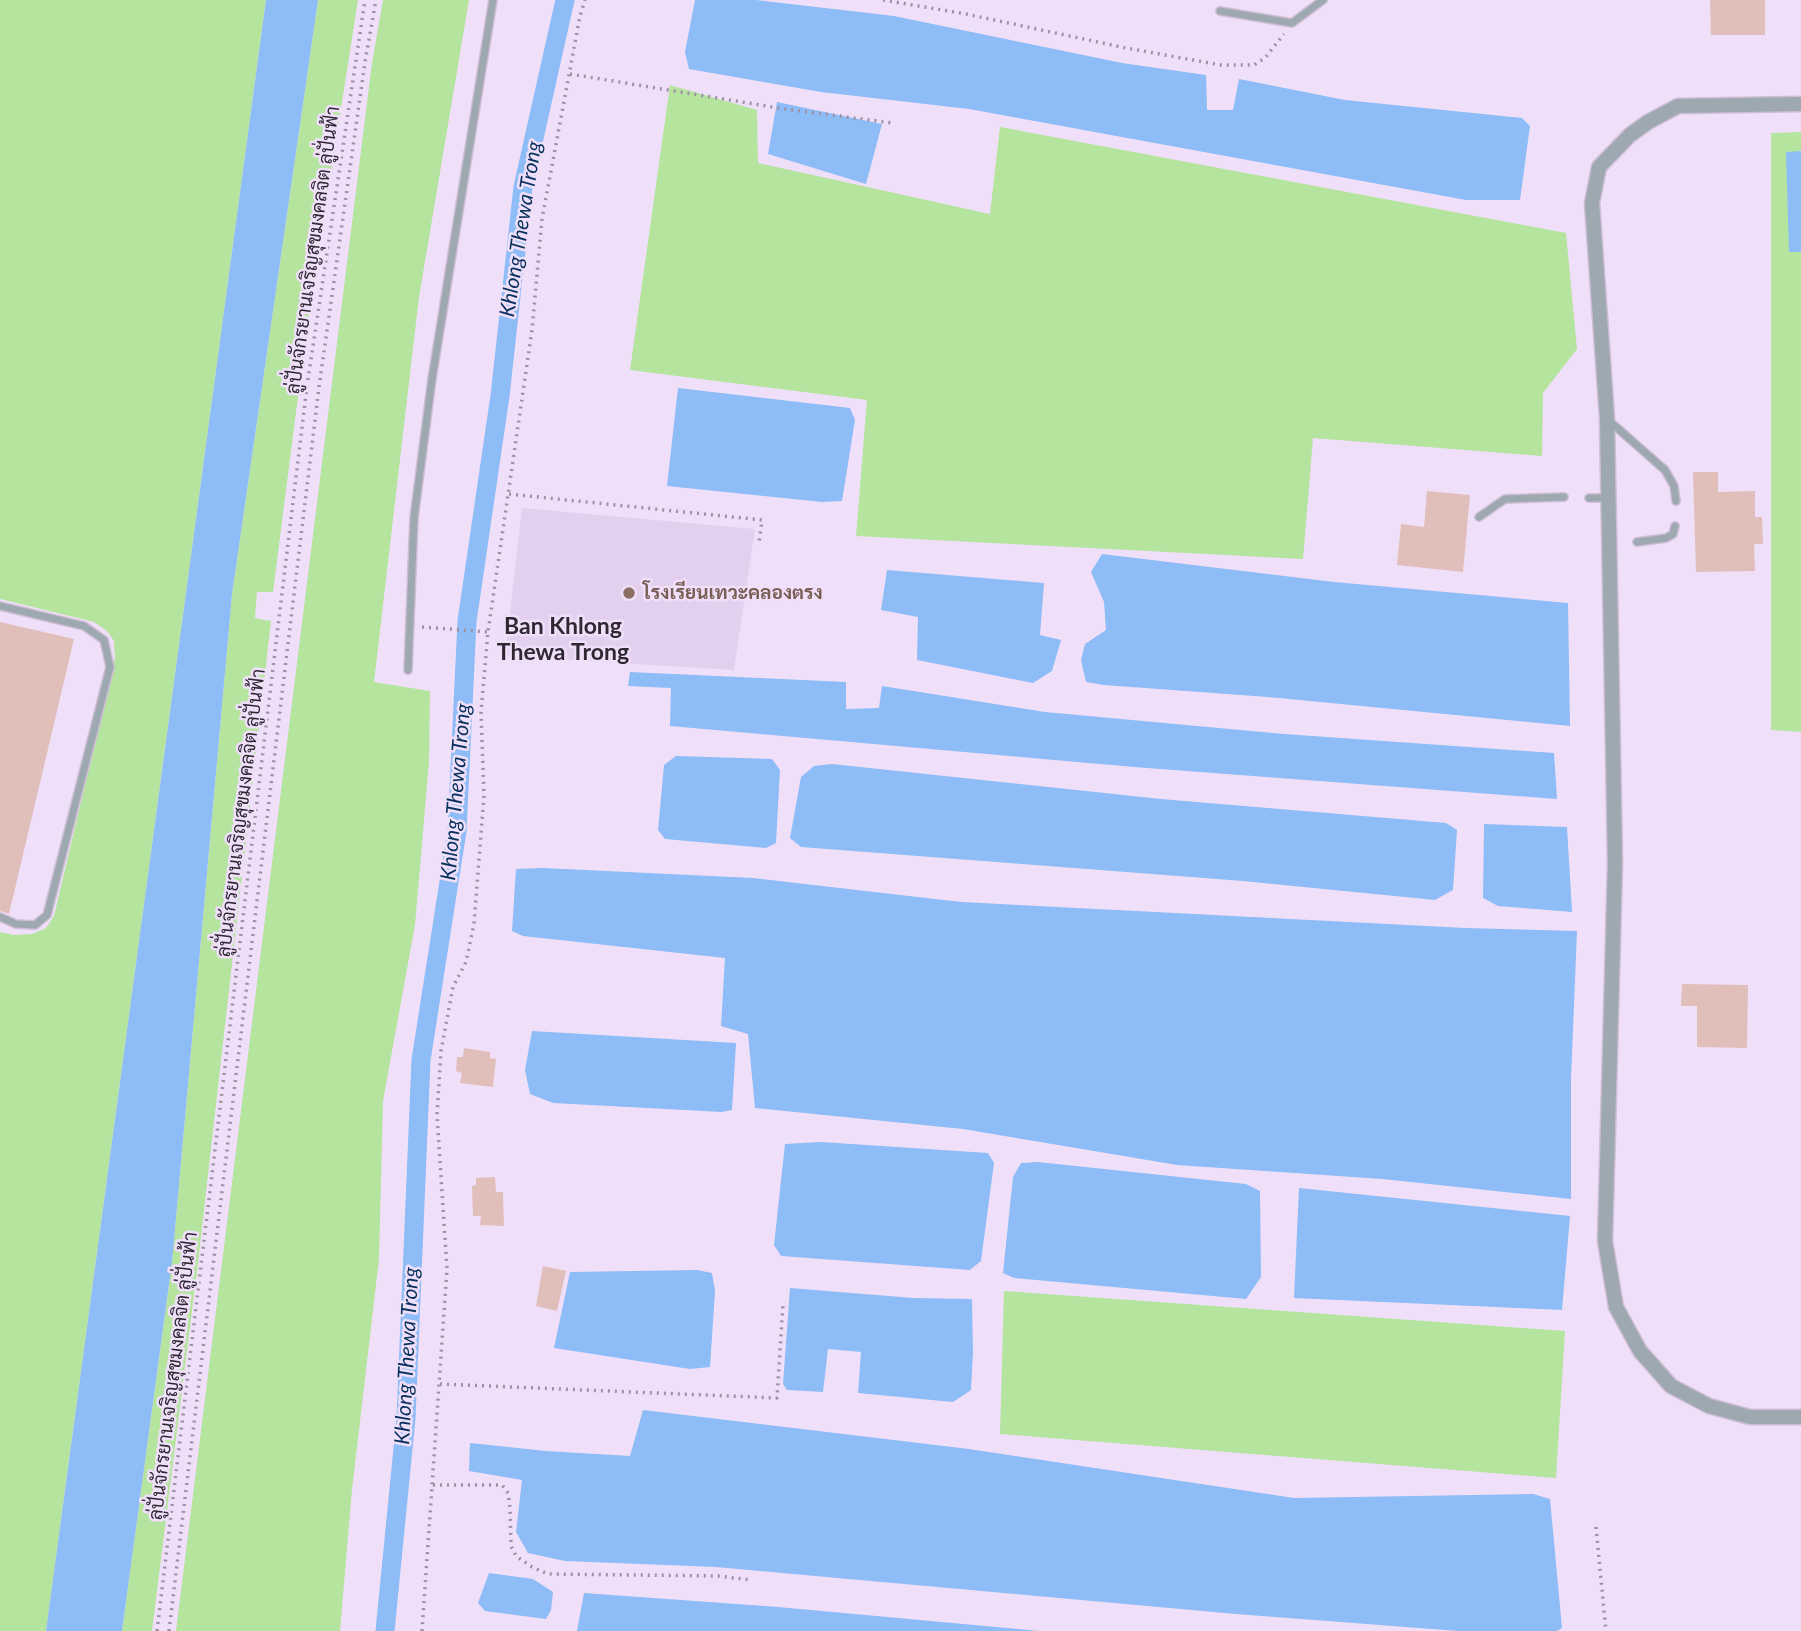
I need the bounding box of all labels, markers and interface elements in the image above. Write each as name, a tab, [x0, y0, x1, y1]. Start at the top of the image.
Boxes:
street label: ลู่ปั่นจักรยานเจริญสุขมงคลจิต ลู่ปั่นฟ้า	[282, 105, 344, 395]
water label: Khlong Thewa Trong	[495, 139, 547, 319]
place label: โรงเรียนเทวะคลองตรง	[643, 582, 823, 604]
marker: โรงเรียนเทวะคลองตรง	[621, 585, 637, 601]
district label: Ban Khlong Thewa Trong	[497, 613, 629, 667]
street label: ลู่ปั่นจักรยานเจริญสุขมงคลจิต ลู่ปั่นฟ้า	[212, 668, 270, 958]
water label: Khlong Thewa Trong	[436, 702, 476, 882]
street label: ลู่ปั่นจักรยานเจริญสุขมงคลจิต ลู่ปั่นฟ้า	[144, 1231, 202, 1521]
water label: Khlong Thewa Trong	[390, 1267, 424, 1445]

